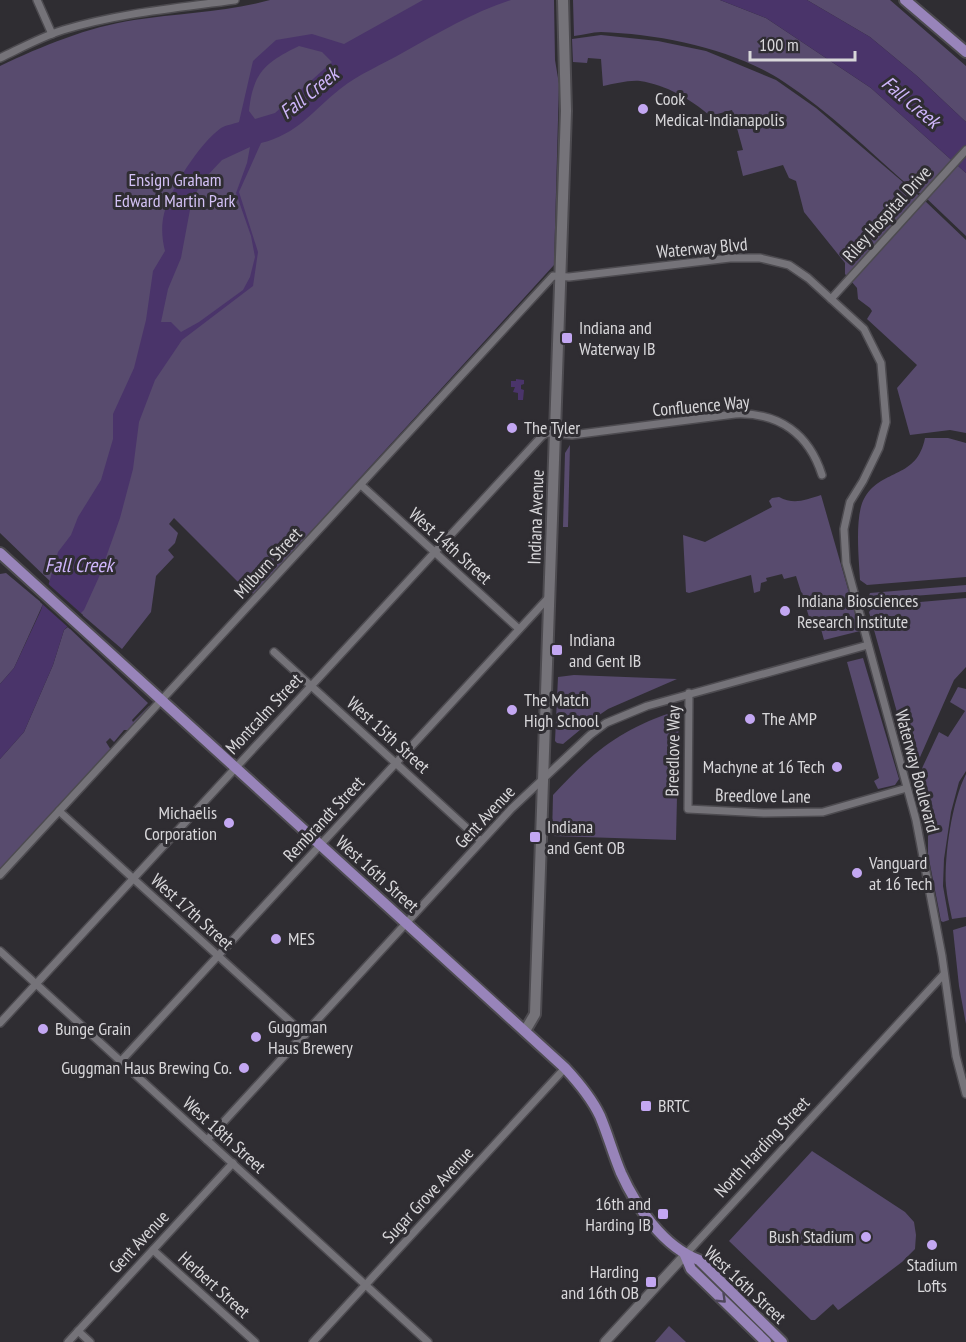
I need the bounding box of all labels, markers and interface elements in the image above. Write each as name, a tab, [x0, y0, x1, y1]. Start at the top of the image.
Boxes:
scale bar	[750, 24, 855, 62]
text: 100 m	[759, 33, 799, 56]
water label: Fall Creek	[274, 60, 345, 125]
water label: Fall Creek	[876, 70, 947, 135]
place label: Cook Medical-Indianapolis	[655, 87, 785, 131]
marker: Cook Medical-Indianapolis	[636, 102, 650, 116]
street label: Riley Hospital Drive	[837, 161, 936, 267]
park label: Ensign Graham Edward Martin Park	[114, 168, 236, 212]
street label: Waterway Blvd	[656, 232, 748, 263]
place label: Indiana and Waterway IB	[579, 316, 655, 360]
marker: Indiana and Waterway IB	[560, 331, 574, 345]
street label: Confluence Way	[651, 390, 751, 421]
place label: The Tyler	[524, 416, 580, 439]
marker: The Tyler	[505, 421, 519, 435]
street label: Indiana Avenue	[522, 469, 549, 565]
street label: West 14th Street	[404, 502, 497, 589]
street label: Milburn Street	[229, 522, 306, 603]
water label: Fall Creek	[45, 552, 115, 578]
place label: Indiana Biosciences Research Institute	[797, 589, 918, 633]
marker: Indiana Biosciences Research Institute	[778, 604, 792, 618]
place label: Indiana and Gent IB	[569, 628, 641, 672]
marker: Indiana and Gent IB	[550, 643, 564, 657]
street label: Montcalm Street	[220, 668, 307, 759]
place label: The Match High School	[524, 688, 600, 732]
street label: West 15th Street	[342, 691, 435, 778]
marker: The Match High School	[505, 703, 519, 717]
street label: Breedlove Way	[660, 705, 685, 797]
place label: The AMP	[762, 707, 817, 730]
street label: Waterway Boulevard	[890, 707, 945, 835]
marker: The AMP	[743, 712, 757, 726]
place label: Machyne at 16 Tech	[703, 755, 825, 778]
marker: Machyne at 16 Tech	[830, 760, 844, 774]
street label: Rembrandt Street	[278, 771, 369, 866]
street label: Gent Avenue	[450, 780, 520, 853]
street label: Breedlove Lane	[715, 783, 811, 808]
place label: Michaelis Corporation	[144, 801, 217, 845]
place label: Indiana and Gent OB	[547, 815, 625, 859]
marker: Michaelis Corporation	[222, 816, 236, 830]
street label: West 16th Street	[331, 830, 424, 917]
marker: Indiana and Gent OB	[528, 830, 542, 844]
place label: Vanguard at 16 Tech	[868, 851, 932, 895]
marker: Vanguard at 16 Tech	[850, 866, 864, 880]
street label: West 17th Street	[146, 868, 239, 955]
place label: MES	[288, 927, 315, 950]
marker: MES	[269, 932, 283, 946]
place label: Guggman Haus Brewery	[268, 1015, 353, 1059]
place label: Bunge Grain	[55, 1017, 131, 1040]
marker: Bunge Grain	[36, 1022, 50, 1036]
marker: Guggman Haus Brewery	[249, 1030, 263, 1044]
place label: Guggman Haus Brewing Co.	[61, 1056, 232, 1079]
marker: Guggman Haus Brewing Co.	[237, 1061, 251, 1075]
street label: West 18th Street	[178, 1091, 271, 1178]
street label: North Harding Street	[709, 1091, 814, 1202]
place label: BRTC	[658, 1094, 690, 1117]
marker: BRTC	[639, 1099, 653, 1113]
street label: Sugar Grove Avenue	[377, 1142, 478, 1248]
place label: 16th and Harding IB	[585, 1192, 651, 1236]
street label: Gent Avenue	[104, 1205, 174, 1278]
marker: 16th and Harding IB	[656, 1207, 670, 1221]
place label: Bush Stadium	[769, 1225, 854, 1248]
marker: Bush Stadium	[859, 1230, 873, 1244]
marker: Stadium Lofts	[925, 1238, 939, 1252]
street label: West 16th Street	[700, 1241, 791, 1328]
street label: Herbert Street	[174, 1246, 255, 1323]
place label: Stadium Lofts	[906, 1253, 958, 1297]
place label: Harding and 16th OB	[561, 1260, 639, 1304]
marker: Harding and 16th OB	[644, 1275, 658, 1289]
one-way arrow	[715, 1292, 725, 1303]

